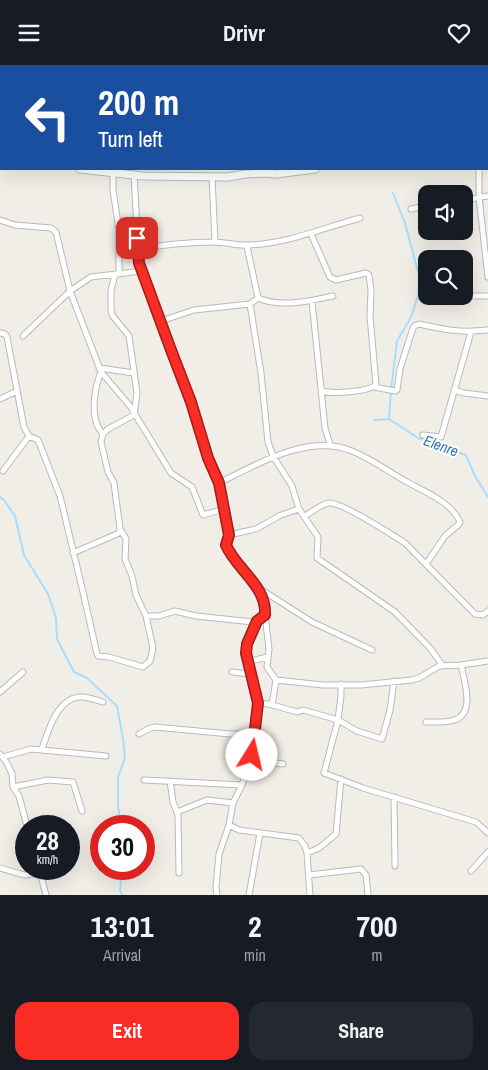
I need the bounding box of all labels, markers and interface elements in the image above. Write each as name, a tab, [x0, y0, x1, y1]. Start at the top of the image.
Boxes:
text: Drivr	[223, 18, 265, 48]
icon: menu	[15, 19, 43, 47]
icon: heart	[445, 19, 473, 47]
text: 200 m	[98, 79, 179, 126]
icon: left	[15, 85, 80, 150]
text: Turn left	[98, 124, 163, 154]
map controls	[418, 185, 473, 305]
button: sound	[418, 185, 473, 240]
pin	[116, 217, 158, 259]
icon: arrive	[123, 224, 151, 252]
button: search	[418, 250, 473, 305]
water label: Elenre	[421, 430, 462, 462]
position arrow	[225, 728, 277, 780]
speed limit sign: 30	[90, 815, 155, 880]
text: 28	[36, 824, 59, 858]
text: km/h	[37, 852, 58, 868]
text: 13:01	[91, 906, 153, 946]
text: 2	[248, 906, 262, 946]
text: 700	[356, 906, 397, 946]
text: Arrival	[103, 944, 141, 966]
text: min	[244, 944, 266, 966]
text: m	[371, 944, 382, 966]
button: Exit	[15, 1002, 239, 1060]
button: Share	[249, 1002, 473, 1060]

